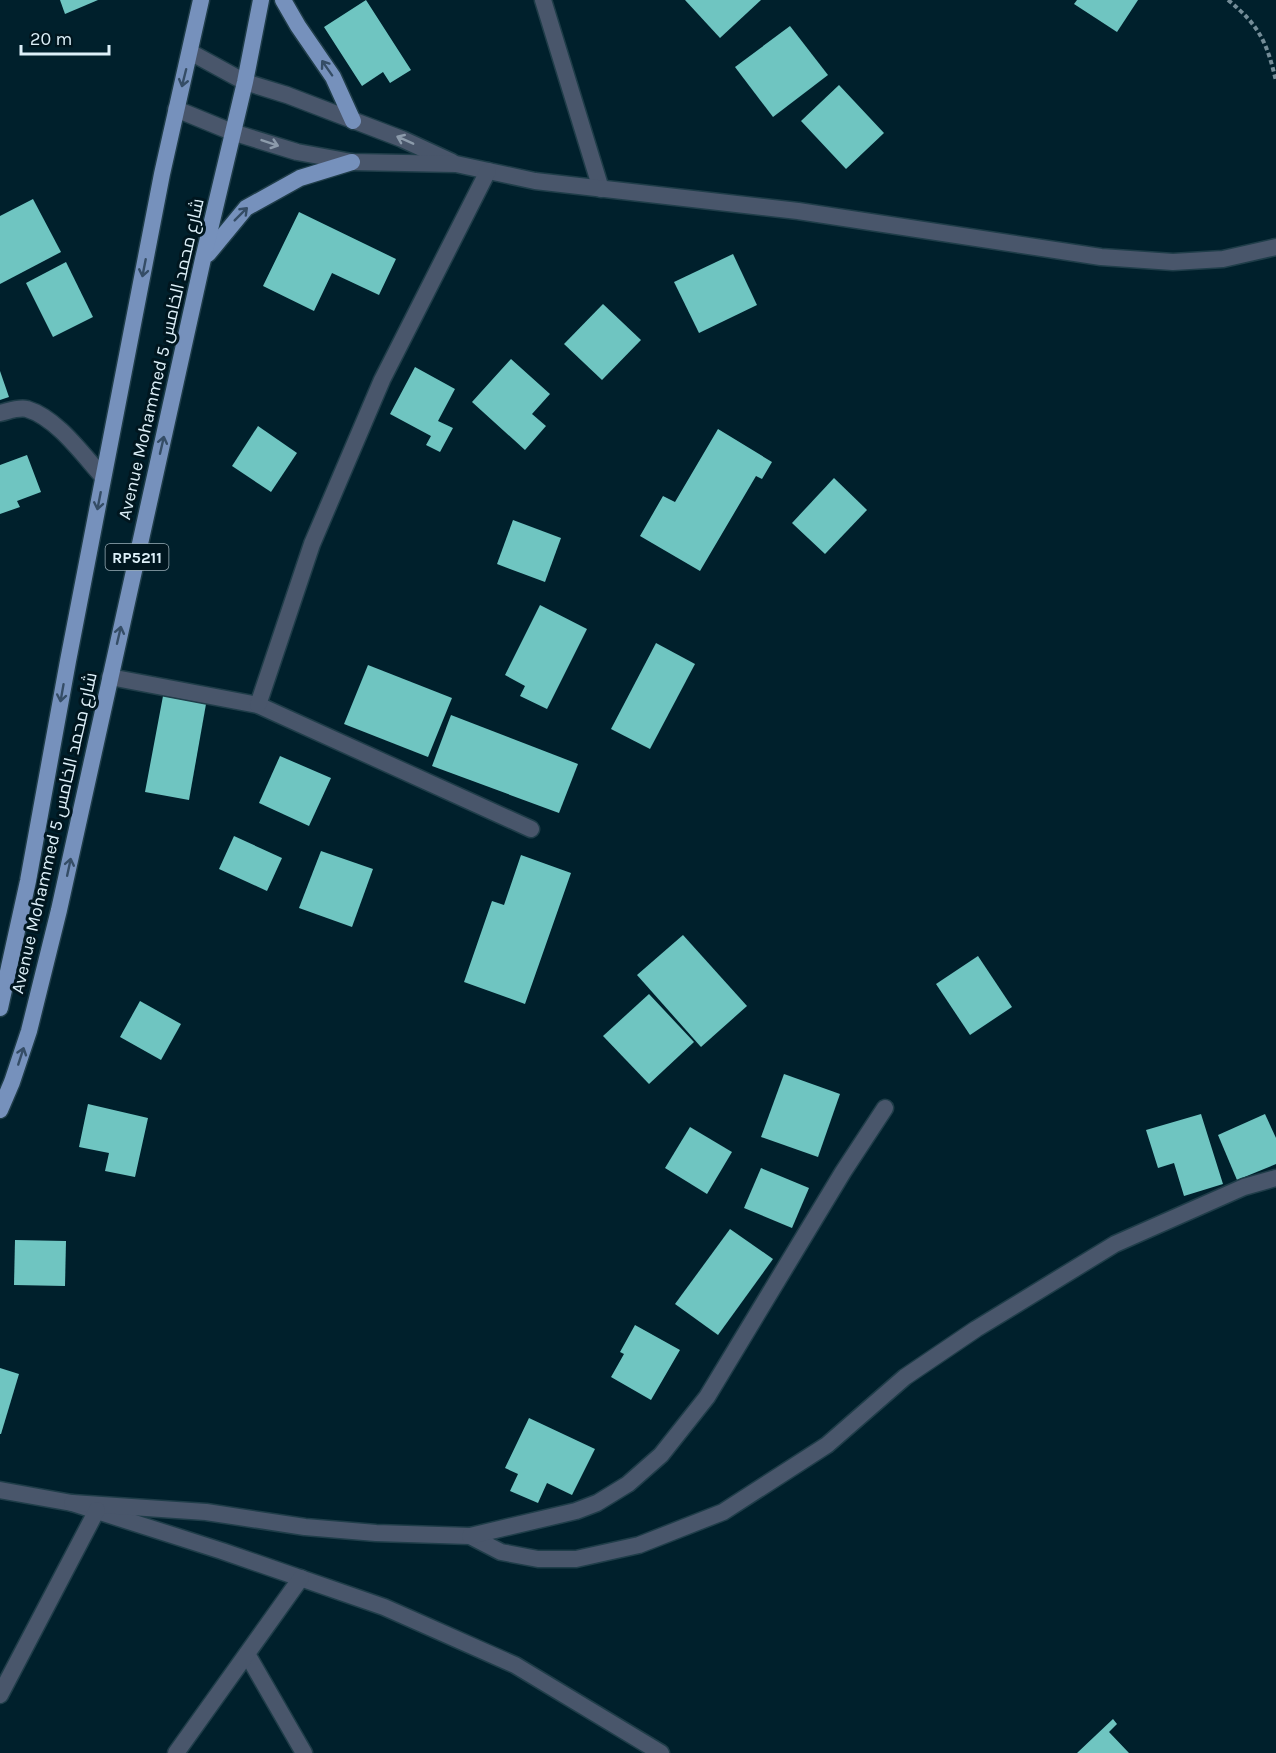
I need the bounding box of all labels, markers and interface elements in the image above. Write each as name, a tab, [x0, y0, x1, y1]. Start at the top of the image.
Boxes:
scale bar	[21, 18, 110, 56]
text: 20 m	[30, 28, 72, 50]
one-way arrow	[321, 61, 333, 77]
one-way arrow	[178, 68, 189, 87]
one-way arrow	[397, 134, 415, 146]
one-way arrow	[260, 138, 279, 149]
street label: Avenue Mohammed 5 شارع محمد الخامس	[113, 196, 210, 522]
one-way arrow	[233, 207, 248, 222]
one-way arrow	[138, 258, 149, 278]
one-way arrow	[157, 436, 168, 455]
one-way arrow	[93, 491, 104, 510]
road number: RP5211	[106, 544, 168, 570]
one-way arrow	[114, 626, 126, 645]
street label: Avenue Mohammed 5 شارع محمد الخامس	[6, 670, 103, 996]
one-way arrow	[56, 682, 67, 702]
one-way arrow	[64, 857, 75, 877]
one-way arrow	[16, 1047, 27, 1066]

